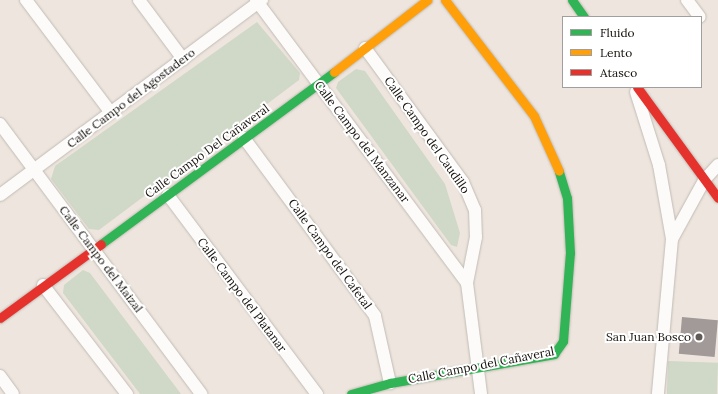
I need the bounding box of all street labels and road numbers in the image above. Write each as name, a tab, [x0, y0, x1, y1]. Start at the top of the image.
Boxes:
street label: Calle Campo del Agostadero	[64, 45, 198, 151]
street label: Calle Campo del Caudillo	[381, 74, 473, 196]
street label: Calle Campo del Manzanar	[311, 78, 413, 206]
street label: Calle Campo Del Cañaveral	[142, 101, 272, 201]
street label: Calle Campo del Cafetal	[285, 196, 375, 312]
street label: Calle Campo del Maizal	[56, 203, 146, 315]
street label: Calle Campo del Platanar	[194, 235, 290, 355]
street label: Calle Campo del Cañaveral	[407, 344, 555, 386]

